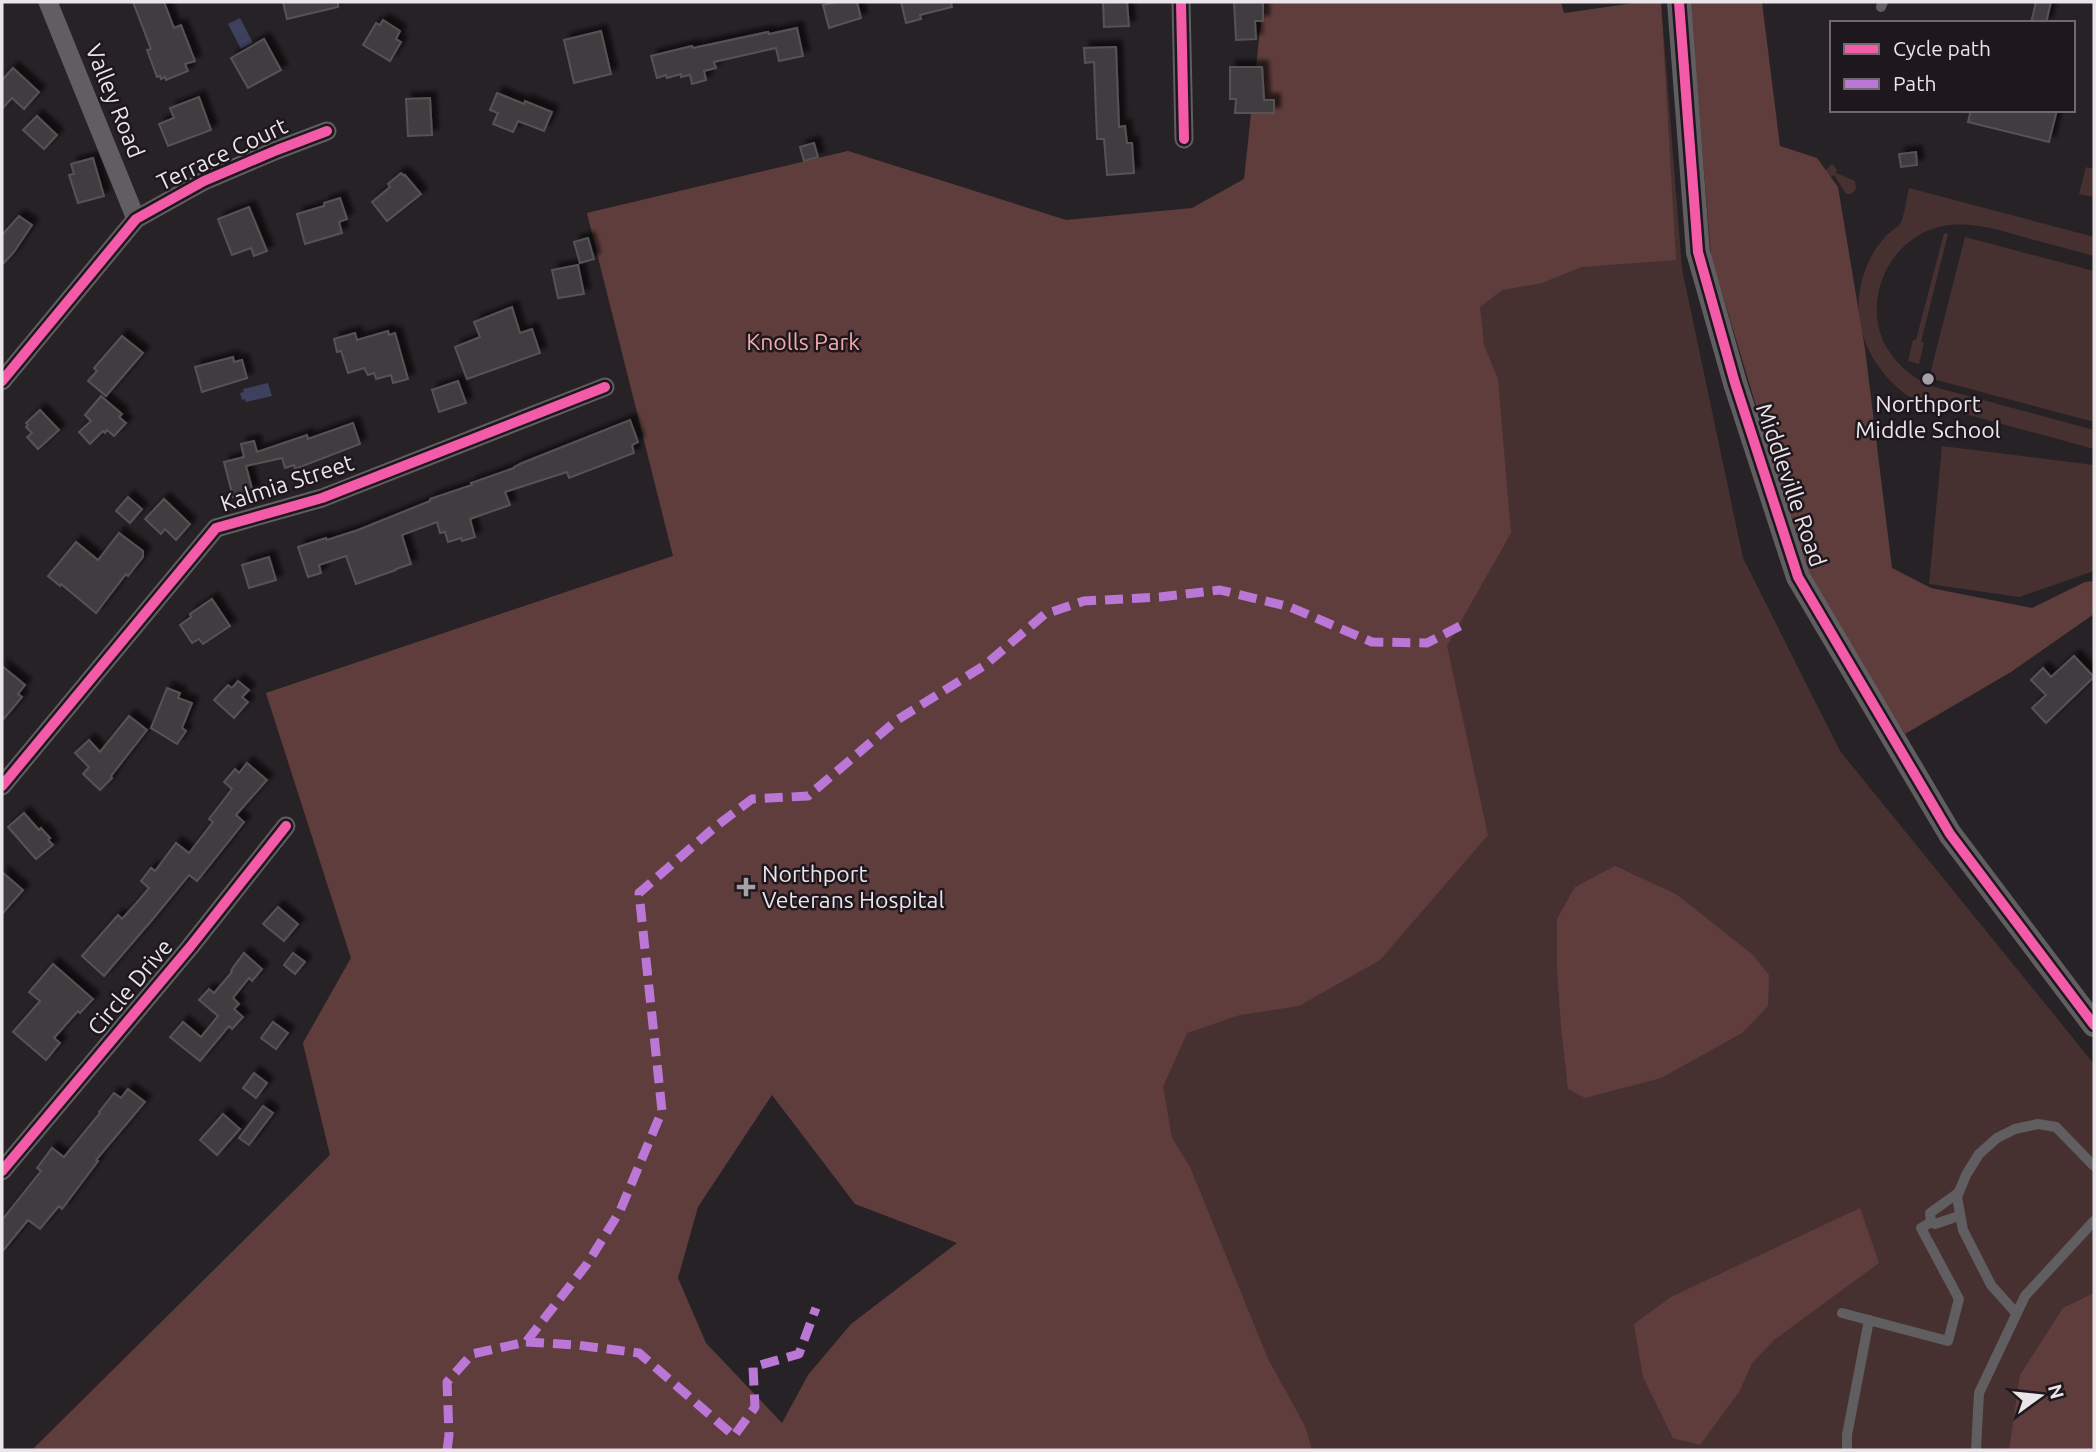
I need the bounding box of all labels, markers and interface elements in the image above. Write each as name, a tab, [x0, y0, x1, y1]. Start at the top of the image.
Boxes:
legend	[1830, 21, 2075, 112]
text: Cycle path	[1893, 36, 1991, 60]
street label: Valley Road	[81, 40, 150, 161]
text: Path	[1893, 71, 1936, 95]
street label: Terrace Court	[153, 113, 291, 195]
park label: Knolls Park	[746, 329, 860, 354]
marker: Northport Middle School	[1920, 371, 1936, 387]
place label: Northport Middle School	[1855, 391, 2001, 442]
street label: Middleville Road	[1752, 400, 1831, 570]
street label: Kalmia Street	[217, 449, 357, 516]
place label: Northport Veterans Hospital	[762, 861, 944, 912]
marker: Northport Veterans Hospital	[736, 877, 756, 897]
street label: Circle Drive	[82, 934, 177, 1040]
north arrow	[2005, 1361, 2075, 1431]
text: N	[2044, 1382, 2069, 1401]

